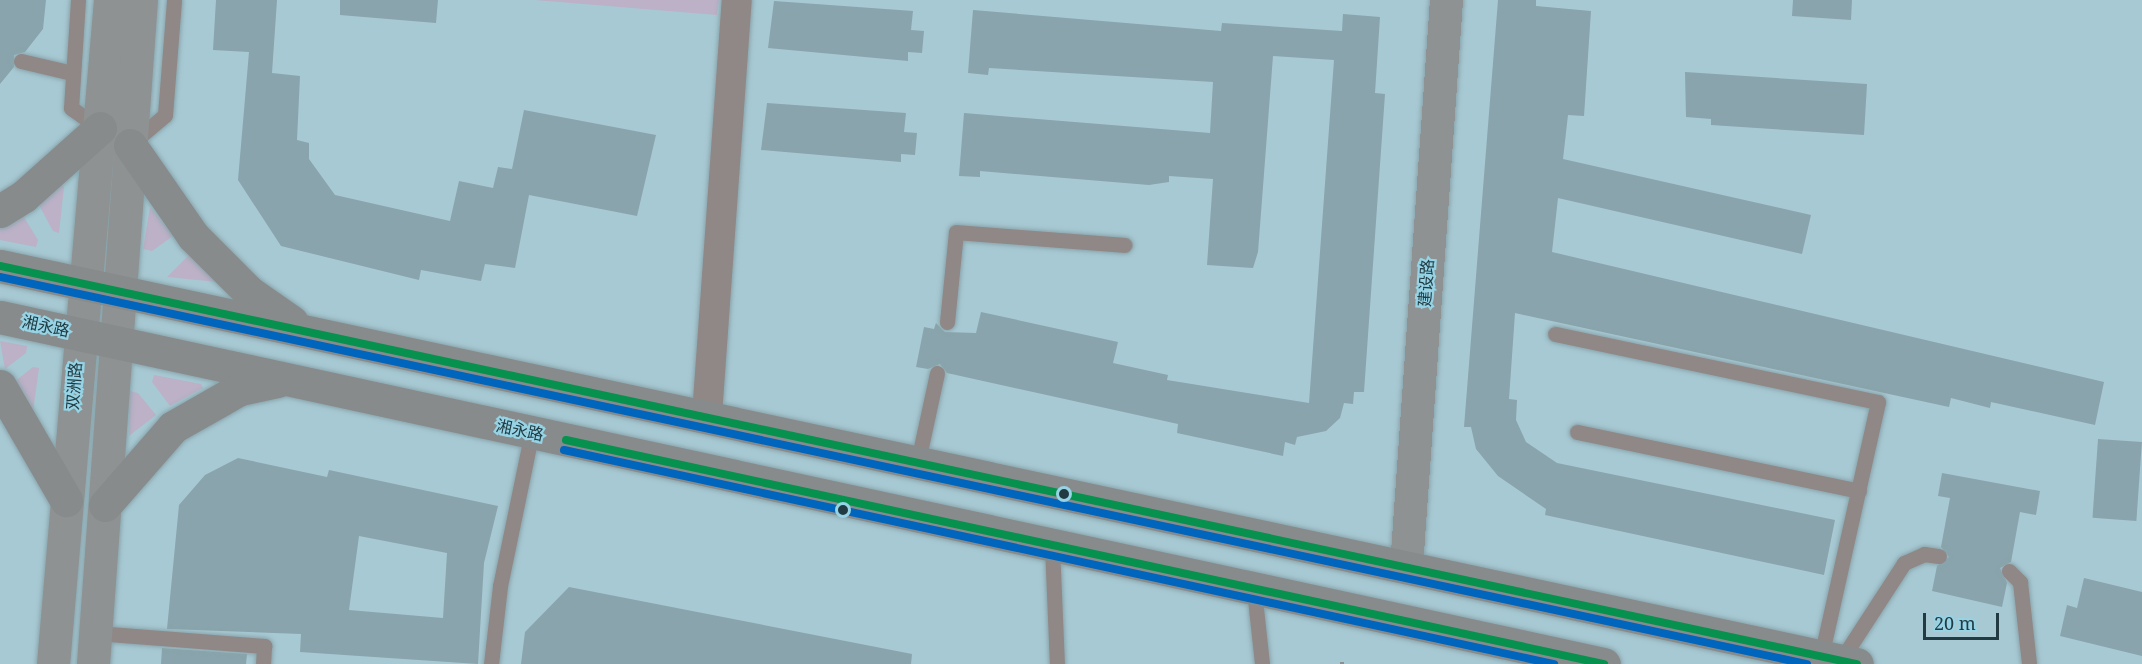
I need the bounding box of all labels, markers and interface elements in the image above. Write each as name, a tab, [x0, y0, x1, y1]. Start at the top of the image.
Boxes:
street label: 建设路	[1415, 258, 1437, 308]
street label: 湘永路	[21, 312, 71, 340]
street label: 双洲路	[63, 361, 85, 411]
street label: 湘永路	[495, 416, 545, 444]
unlabelled marker	[1058, 488, 1070, 500]
unlabelled marker	[837, 504, 849, 516]
scale bar	[1926, 601, 2002, 639]
text: 20 m	[1934, 611, 1976, 635]

